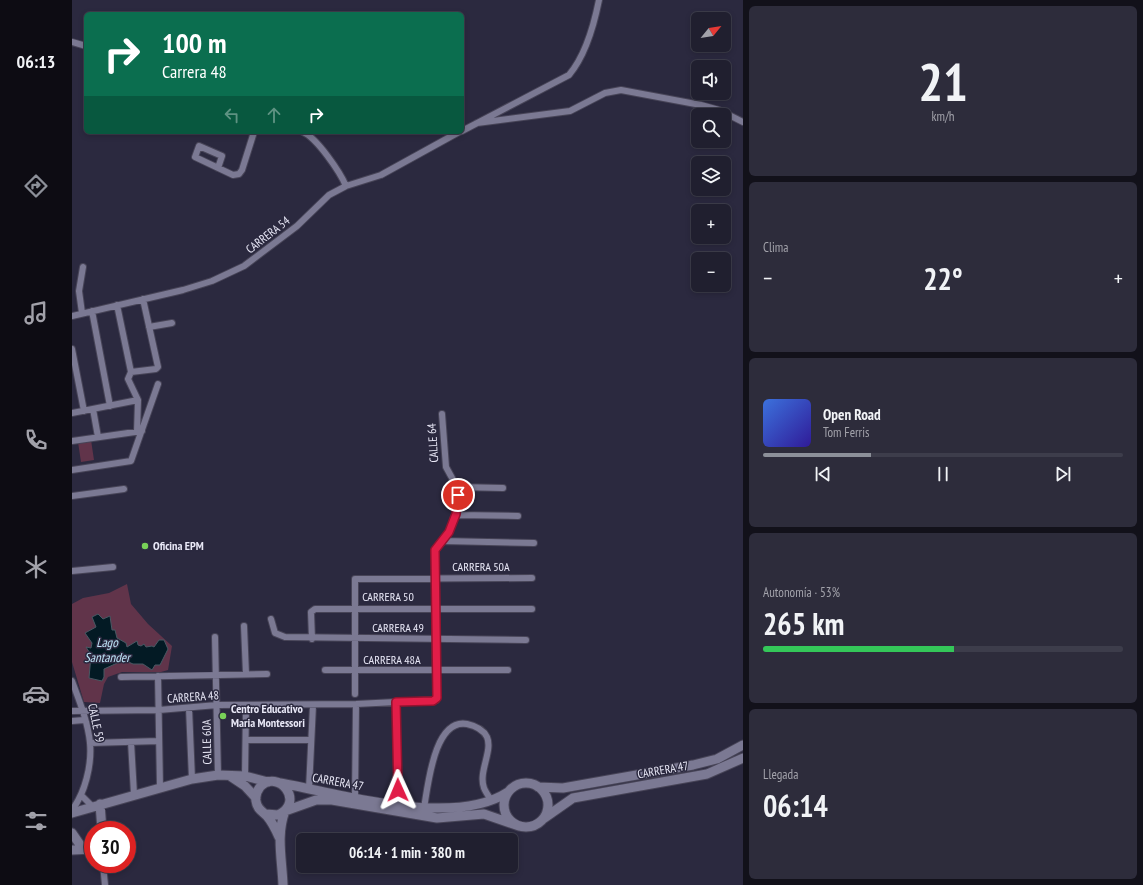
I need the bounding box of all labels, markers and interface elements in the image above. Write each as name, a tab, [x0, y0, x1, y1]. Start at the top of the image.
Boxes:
north arrow	[691, 12, 731, 52]
map controls	[691, 12, 731, 292]
text: 100 m	[162, 24, 226, 61]
icon: right	[96, 28, 148, 80]
text: 21	[918, 48, 968, 115]
text: 06:13	[17, 50, 55, 73]
text: Carrera 48	[162, 60, 227, 83]
button: sound	[691, 60, 731, 100]
icon: left	[221, 104, 243, 126]
icon: ahead	[263, 104, 285, 126]
icon: right	[305, 104, 327, 126]
button: search	[691, 108, 731, 148]
text: km/h	[931, 108, 955, 125]
button: layers	[691, 156, 731, 196]
icon: directions	[22, 172, 50, 200]
button: +	[691, 204, 731, 244]
street label: CARRERA 54	[243, 212, 293, 256]
text: Clima	[763, 239, 788, 256]
button: −	[691, 252, 731, 292]
text: 22°	[923, 259, 963, 298]
text: −	[763, 264, 772, 292]
text: +	[1114, 264, 1123, 292]
icon: music	[22, 299, 50, 327]
text: Open Road	[823, 405, 881, 424]
street label: CALLE 64	[424, 422, 441, 463]
text: Tom Ferris	[823, 424, 869, 441]
icon: phone	[22, 426, 50, 454]
icon: previous	[812, 463, 834, 485]
icon: pause	[932, 463, 954, 485]
icon: next	[1052, 463, 1074, 485]
pin	[441, 478, 475, 512]
icon: arrive	[447, 484, 469, 506]
place label: Oficina EPM	[153, 538, 204, 553]
marker: Oficina EPM	[140, 541, 150, 551]
icon: climate	[22, 553, 50, 581]
street label: CARRERA 50A	[452, 559, 510, 574]
text: Autonomía · 53%	[763, 584, 840, 601]
street label: CARRERA 50	[362, 589, 414, 604]
text: 265 km	[763, 604, 844, 643]
street label: CARRERA 49	[372, 620, 424, 635]
water label: Lago Santander	[84, 634, 132, 666]
street label: CARRERA 48A	[363, 652, 421, 667]
icon: car	[22, 680, 50, 708]
street label: CARRERA 48	[167, 687, 219, 706]
place label: Centro Educativo Maria Montessori	[231, 701, 305, 730]
street label: CALLE 59	[85, 702, 108, 744]
marker: Centro Educativo Maria Montessori	[218, 711, 228, 721]
street label: CALLE 60A	[199, 719, 214, 765]
street label: CARRERA 47	[636, 758, 690, 781]
text: Llegada	[763, 766, 798, 783]
position arrow	[377, 769, 419, 811]
street label: CARRERA 47	[311, 770, 365, 793]
text: 06:14	[763, 786, 828, 825]
icon: filters	[22, 807, 50, 835]
speed limit sign: 30	[84, 821, 136, 873]
text: 06:14 · 1 min · 380 m	[349, 843, 465, 862]

